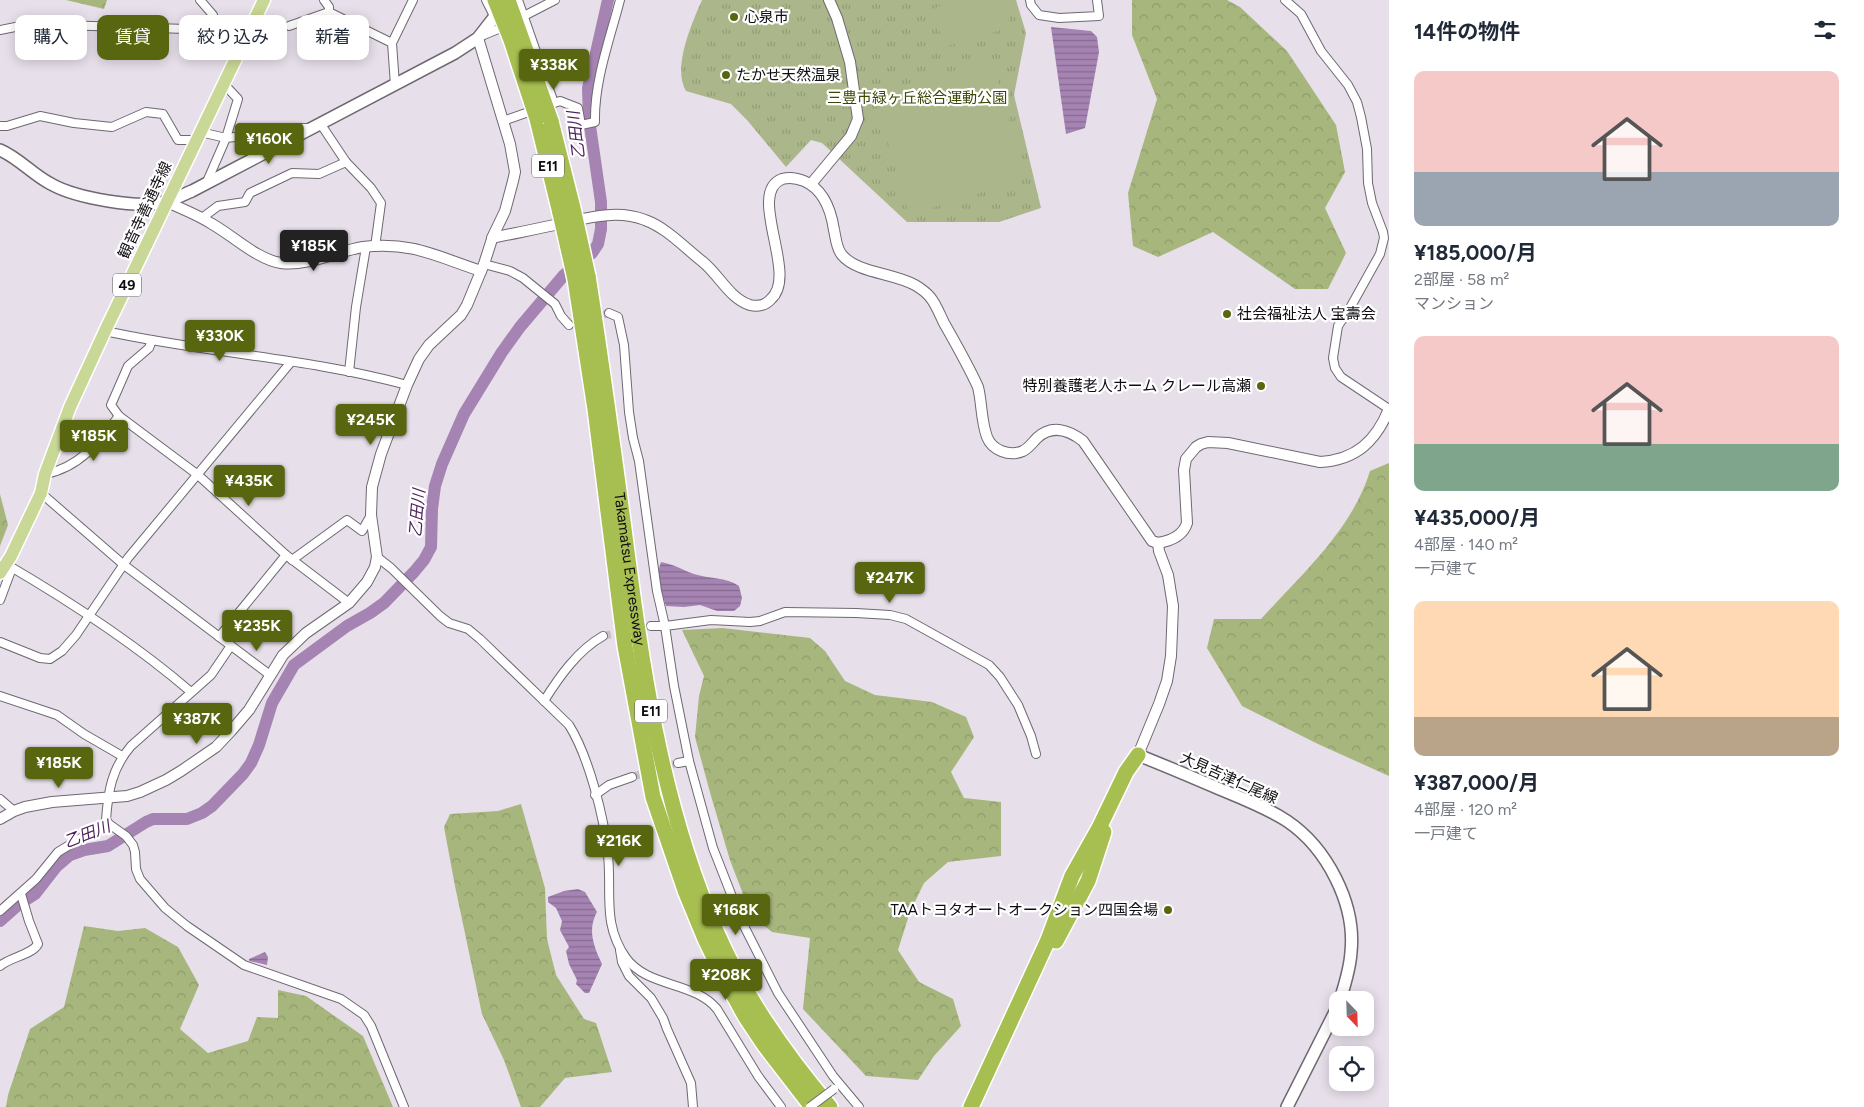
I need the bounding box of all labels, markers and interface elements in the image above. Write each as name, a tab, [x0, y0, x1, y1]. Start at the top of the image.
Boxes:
place label: 心泉市	[744, 8, 789, 26]
marker: 心泉市	[728, 11, 740, 23]
chip: 購入	[15, 15, 87, 60]
chip: 賃貸	[97, 15, 169, 60]
chip: 絞り込み	[179, 15, 287, 60]
chip: 新着	[297, 15, 369, 60]
icon: filters	[1811, 16, 1839, 44]
text: 14件の物件	[1414, 19, 1520, 44]
pin: ¥338K	[519, 48, 589, 91]
text: ¥338K	[530, 55, 578, 74]
place label: たかせ天然温泉	[736, 66, 841, 84]
marker: たかせ天然温泉	[720, 69, 732, 81]
park label: 三豊市緑ヶ丘総合運動公園	[827, 89, 1007, 107]
icon: home	[1582, 104, 1672, 194]
water label: 乙田川	[563, 108, 588, 160]
pin: ¥160K	[234, 122, 304, 165]
text: ¥160K	[246, 129, 292, 148]
road number: E11	[532, 154, 564, 178]
street label: 観音寺善通寺線	[115, 159, 175, 261]
pin: ¥185K	[279, 230, 349, 272]
text: ¥185K	[291, 236, 337, 255]
text: ¥185,000/月	[1414, 240, 1537, 265]
text: 2部屋 · 58 m²	[1414, 270, 1509, 289]
road number: 49	[113, 274, 141, 296]
text: マンション	[1414, 294, 1494, 313]
place label: 社会福祉法人 宝壽会	[1237, 305, 1376, 323]
marker: 社会福祉法人 宝壽会	[1221, 308, 1233, 320]
pin: ¥330K	[185, 320, 255, 362]
text: ¥330K	[196, 326, 244, 345]
icon: home	[1582, 369, 1672, 459]
place label: 特別養護老人ホーム クレール高瀬	[1023, 377, 1251, 395]
marker: 特別養護老人ホーム クレール高瀬	[1255, 380, 1267, 392]
pin: ¥245K	[336, 404, 406, 446]
text: ¥245K	[347, 410, 395, 429]
pin: ¥185K	[59, 420, 129, 462]
text: ¥185K	[71, 426, 117, 445]
pin: ¥435K	[214, 464, 284, 507]
text: ¥435K	[225, 471, 273, 490]
water label: 乙田川	[405, 486, 429, 538]
street label: Takamatsu Expressway	[610, 491, 649, 647]
text: ¥435,000/月	[1414, 505, 1540, 530]
text: 4部屋 · 140 m²	[1414, 535, 1518, 554]
text: 一戸建て	[1414, 559, 1478, 578]
pin: ¥247K	[855, 562, 925, 604]
text: ¥247K	[866, 568, 914, 587]
pin: ¥235K	[222, 610, 292, 652]
text: ¥235K	[233, 616, 281, 635]
icon: home	[1582, 634, 1672, 724]
road number: E11	[635, 699, 667, 722]
pin: ¥387K	[162, 702, 232, 745]
text: ¥387K	[173, 709, 221, 728]
pin: ¥185K	[24, 746, 94, 789]
street label: 大見吉津仁尾線	[1177, 748, 1281, 808]
text: ¥185K	[36, 753, 82, 772]
text: ¥387,000/月	[1414, 770, 1539, 795]
text: 4部屋 · 120 m²	[1414, 800, 1517, 819]
water label: 乙田川	[61, 816, 115, 851]
pin: ¥216K	[584, 824, 654, 867]
text: 一戸建て	[1414, 824, 1478, 843]
text: ¥216K	[596, 831, 642, 850]
pin: ¥168K	[701, 894, 771, 936]
text: ¥168K	[713, 900, 759, 919]
place label: TAAトヨタオートオークション四国会場	[890, 901, 1158, 919]
marker: TAAトヨタオートオークション四国会場	[1162, 904, 1174, 916]
pin: ¥208K	[691, 958, 761, 1001]
text: ¥208K	[701, 965, 751, 984]
north arrow	[1329, 991, 1374, 1036]
map controls	[1329, 991, 1374, 1091]
button: locate	[1329, 1046, 1374, 1091]

